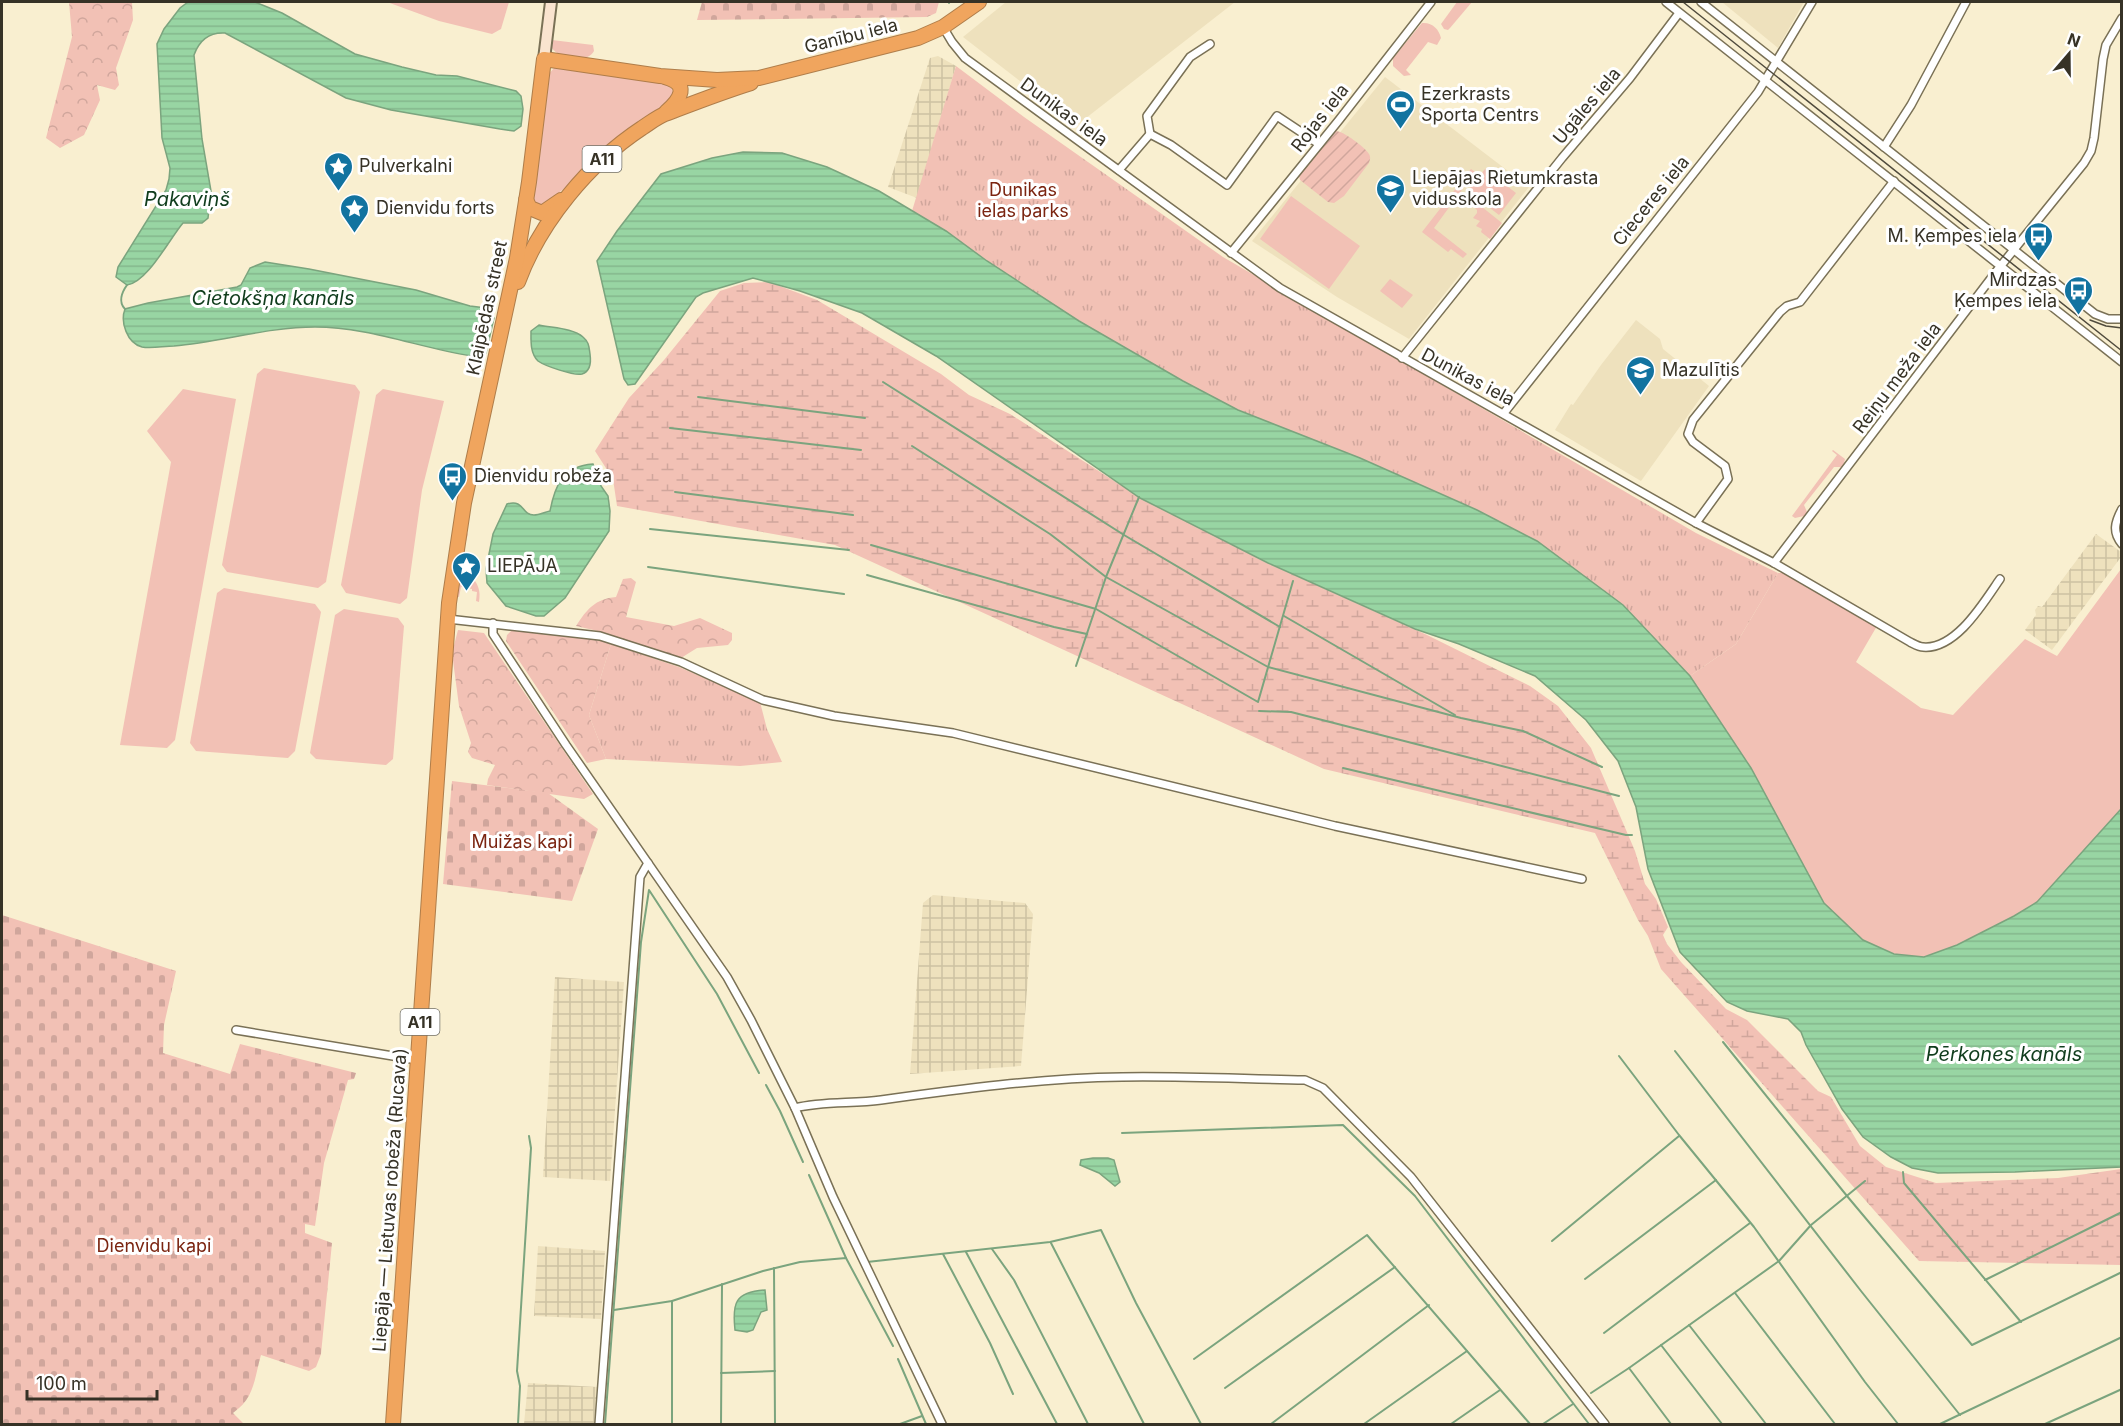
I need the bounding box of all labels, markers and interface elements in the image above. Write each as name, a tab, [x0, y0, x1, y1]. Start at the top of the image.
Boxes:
street label: Ganību iela	[802, 14, 900, 57]
north arrow	[2039, 24, 2099, 84]
text: N	[2065, 28, 2083, 51]
street label: Ugāles iela	[1549, 63, 1625, 148]
street label: Dunikas iela	[1017, 73, 1112, 150]
street label: Rojas iela	[1287, 80, 1353, 156]
place label: Ezerkrasts Sporta Centrs	[1421, 83, 1539, 125]
sports icon: Ezerkrasts Sporta Centrs	[1384, 88, 1416, 130]
road number: A11	[582, 146, 622, 172]
place icon: Pulverkalni	[322, 150, 354, 192]
street label: Cieceres iela	[1608, 151, 1693, 250]
place label: Pulverkalni	[359, 155, 452, 176]
place label: Liepājas Rietumkrasta vidusskola	[1412, 167, 1598, 209]
school or university icon: Liepājas Rietumkrasta vidusskola	[1375, 172, 1407, 214]
park label: Dunikas ielas parks	[977, 179, 1069, 221]
water label: Pakaviņš	[144, 187, 230, 211]
place icon: Dienvidu forts	[339, 192, 371, 234]
place label: Dienvidu forts	[376, 197, 495, 218]
bus stop icon: M. Ķempes iela	[2022, 220, 2054, 262]
place label: M. Ķempes iela	[1887, 225, 2017, 247]
street label: Klaipēdas street	[462, 239, 511, 377]
place label: Mirdzas Ķempes iela	[1954, 269, 2057, 312]
bus stop icon: Mirdzas Ķempes iela	[2062, 274, 2094, 316]
water label: Cietokšņa kanāls	[192, 286, 354, 310]
street label: Reiņu meža iela	[1848, 318, 1946, 438]
street label: Dunikas iela	[1418, 343, 1518, 410]
school or university icon: Mazulītis	[1625, 354, 1657, 396]
place label: Mazulītis	[1662, 359, 1740, 380]
bus stop icon: Dienvidu robeža	[437, 460, 469, 502]
place label: Dienvidu robeža	[474, 465, 612, 486]
place icon: LIEPĀJA	[450, 550, 482, 592]
place label: LIEPĀJA	[487, 554, 558, 576]
park label: Muižas kapi	[471, 831, 573, 852]
road number: A11	[400, 1009, 440, 1035]
water label: Pērkones kanāls	[1926, 1042, 2082, 1066]
street label: Liepāja — Lietuvas robeža (Rucava)	[368, 1047, 411, 1353]
park label: Dienvidu kapi	[97, 1235, 211, 1256]
scale bar	[27, 1363, 158, 1401]
text: 100 m	[36, 1373, 87, 1394]

